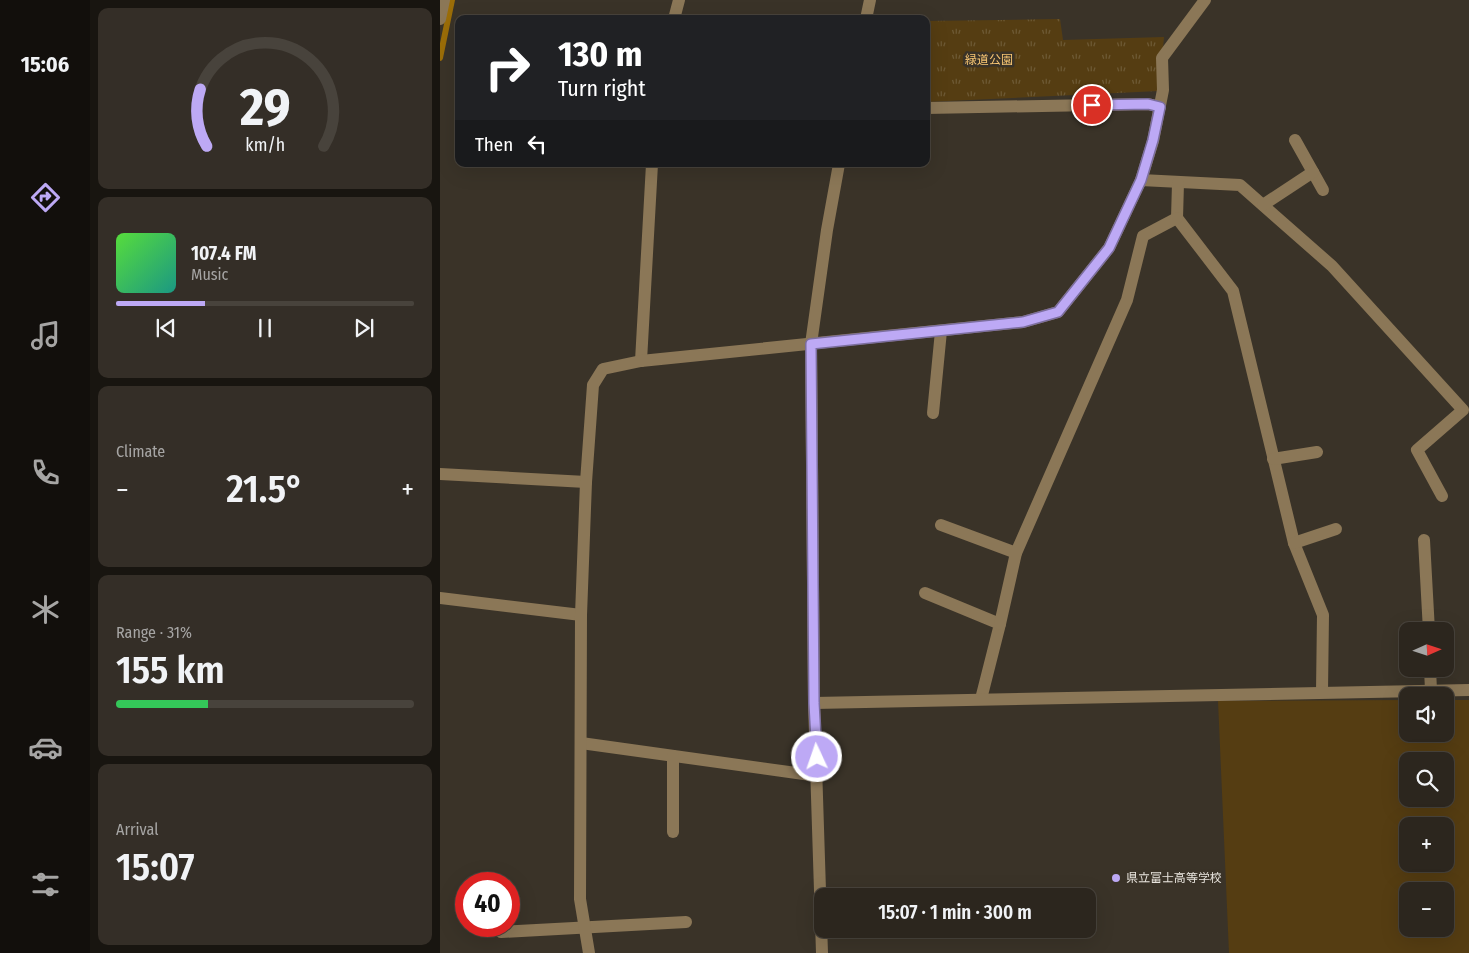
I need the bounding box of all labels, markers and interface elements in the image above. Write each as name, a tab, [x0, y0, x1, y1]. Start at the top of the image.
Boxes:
text: 130 m	[558, 33, 642, 75]
icon: right	[475, 35, 540, 100]
text: 15:06	[21, 51, 69, 78]
park label: 緑道公園	[965, 53, 1013, 67]
text: Turn right	[558, 75, 646, 102]
text: 29	[239, 76, 290, 139]
pin	[1071, 84, 1113, 126]
icon: arrive	[1078, 91, 1106, 119]
icon: left	[523, 130, 551, 158]
text: Then	[475, 133, 513, 156]
text: km/h	[245, 134, 285, 156]
icon: directions	[28, 180, 63, 215]
text: 107.4 FM	[191, 242, 256, 265]
text: Music	[191, 265, 228, 284]
icon: previous	[152, 314, 180, 342]
icon: pause	[251, 314, 279, 342]
icon: next	[350, 314, 378, 342]
icon: music	[28, 318, 63, 353]
text: Climate	[116, 442, 165, 461]
icon: phone	[28, 455, 63, 490]
text: 21.5°	[226, 466, 304, 512]
text: −	[116, 473, 129, 506]
text: +	[401, 473, 414, 506]
icon: climate	[28, 592, 63, 627]
north arrow	[1399, 622, 1454, 678]
map controls	[1399, 622, 1454, 937]
text: Range · 31%	[116, 623, 192, 642]
text: 155 km	[116, 647, 225, 693]
button: sound	[1399, 687, 1454, 742]
icon: car	[28, 730, 63, 765]
position arrow	[790, 730, 842, 782]
button: search	[1399, 752, 1454, 807]
button: +	[1399, 817, 1454, 872]
text: Arrival	[116, 820, 158, 839]
text: 15:07	[116, 844, 195, 890]
icon: filters	[28, 867, 63, 902]
place label: 県立富士高等学校	[1126, 871, 1222, 885]
speed limit sign: 40	[455, 872, 520, 937]
marker: 県立富士高等学校	[1110, 872, 1122, 884]
button: −	[1399, 882, 1454, 937]
text: 15:07 · 1 min · 300 m	[878, 901, 1032, 924]

